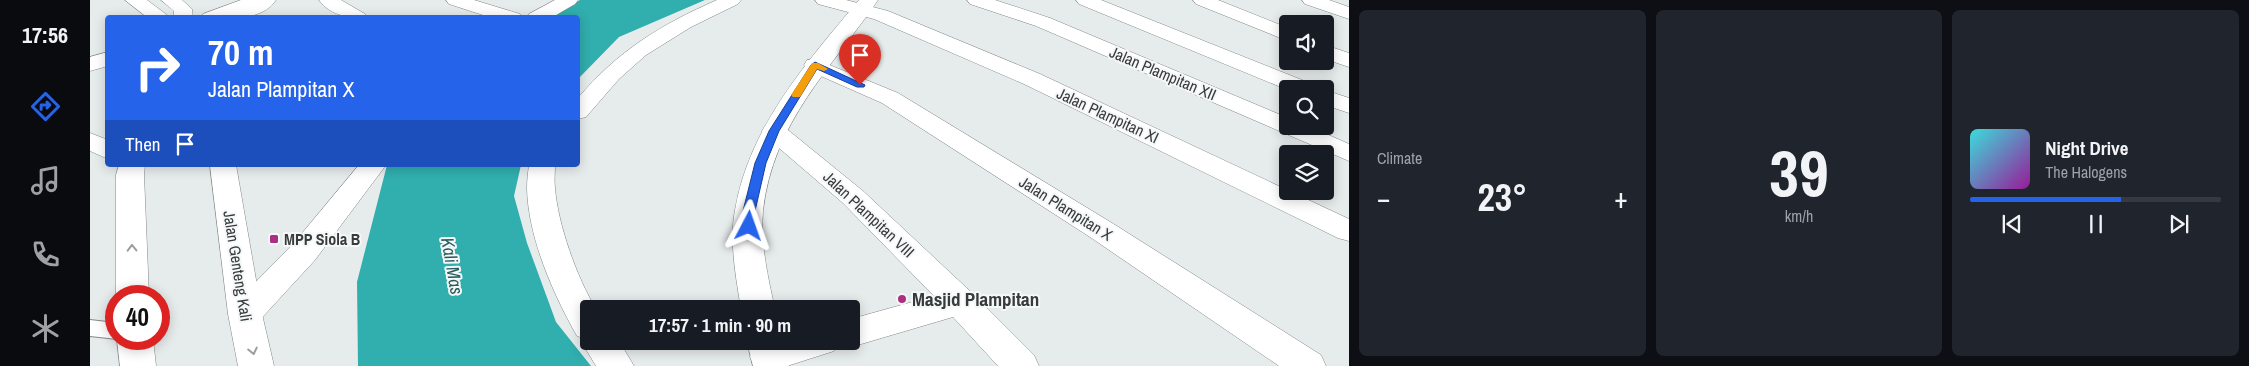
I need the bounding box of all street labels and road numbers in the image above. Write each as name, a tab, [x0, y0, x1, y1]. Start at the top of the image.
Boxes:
street label: Jalan Plampitan XII	[1106, 41, 1220, 105]
street label: Jalan Plampitan XI	[1053, 82, 1163, 148]
street label: Jalan Plampitan VIII	[819, 166, 919, 262]
street label: Jalan Plampitan X	[1015, 170, 1117, 246]
street label: Jalan Genteng Kali	[218, 209, 258, 323]

